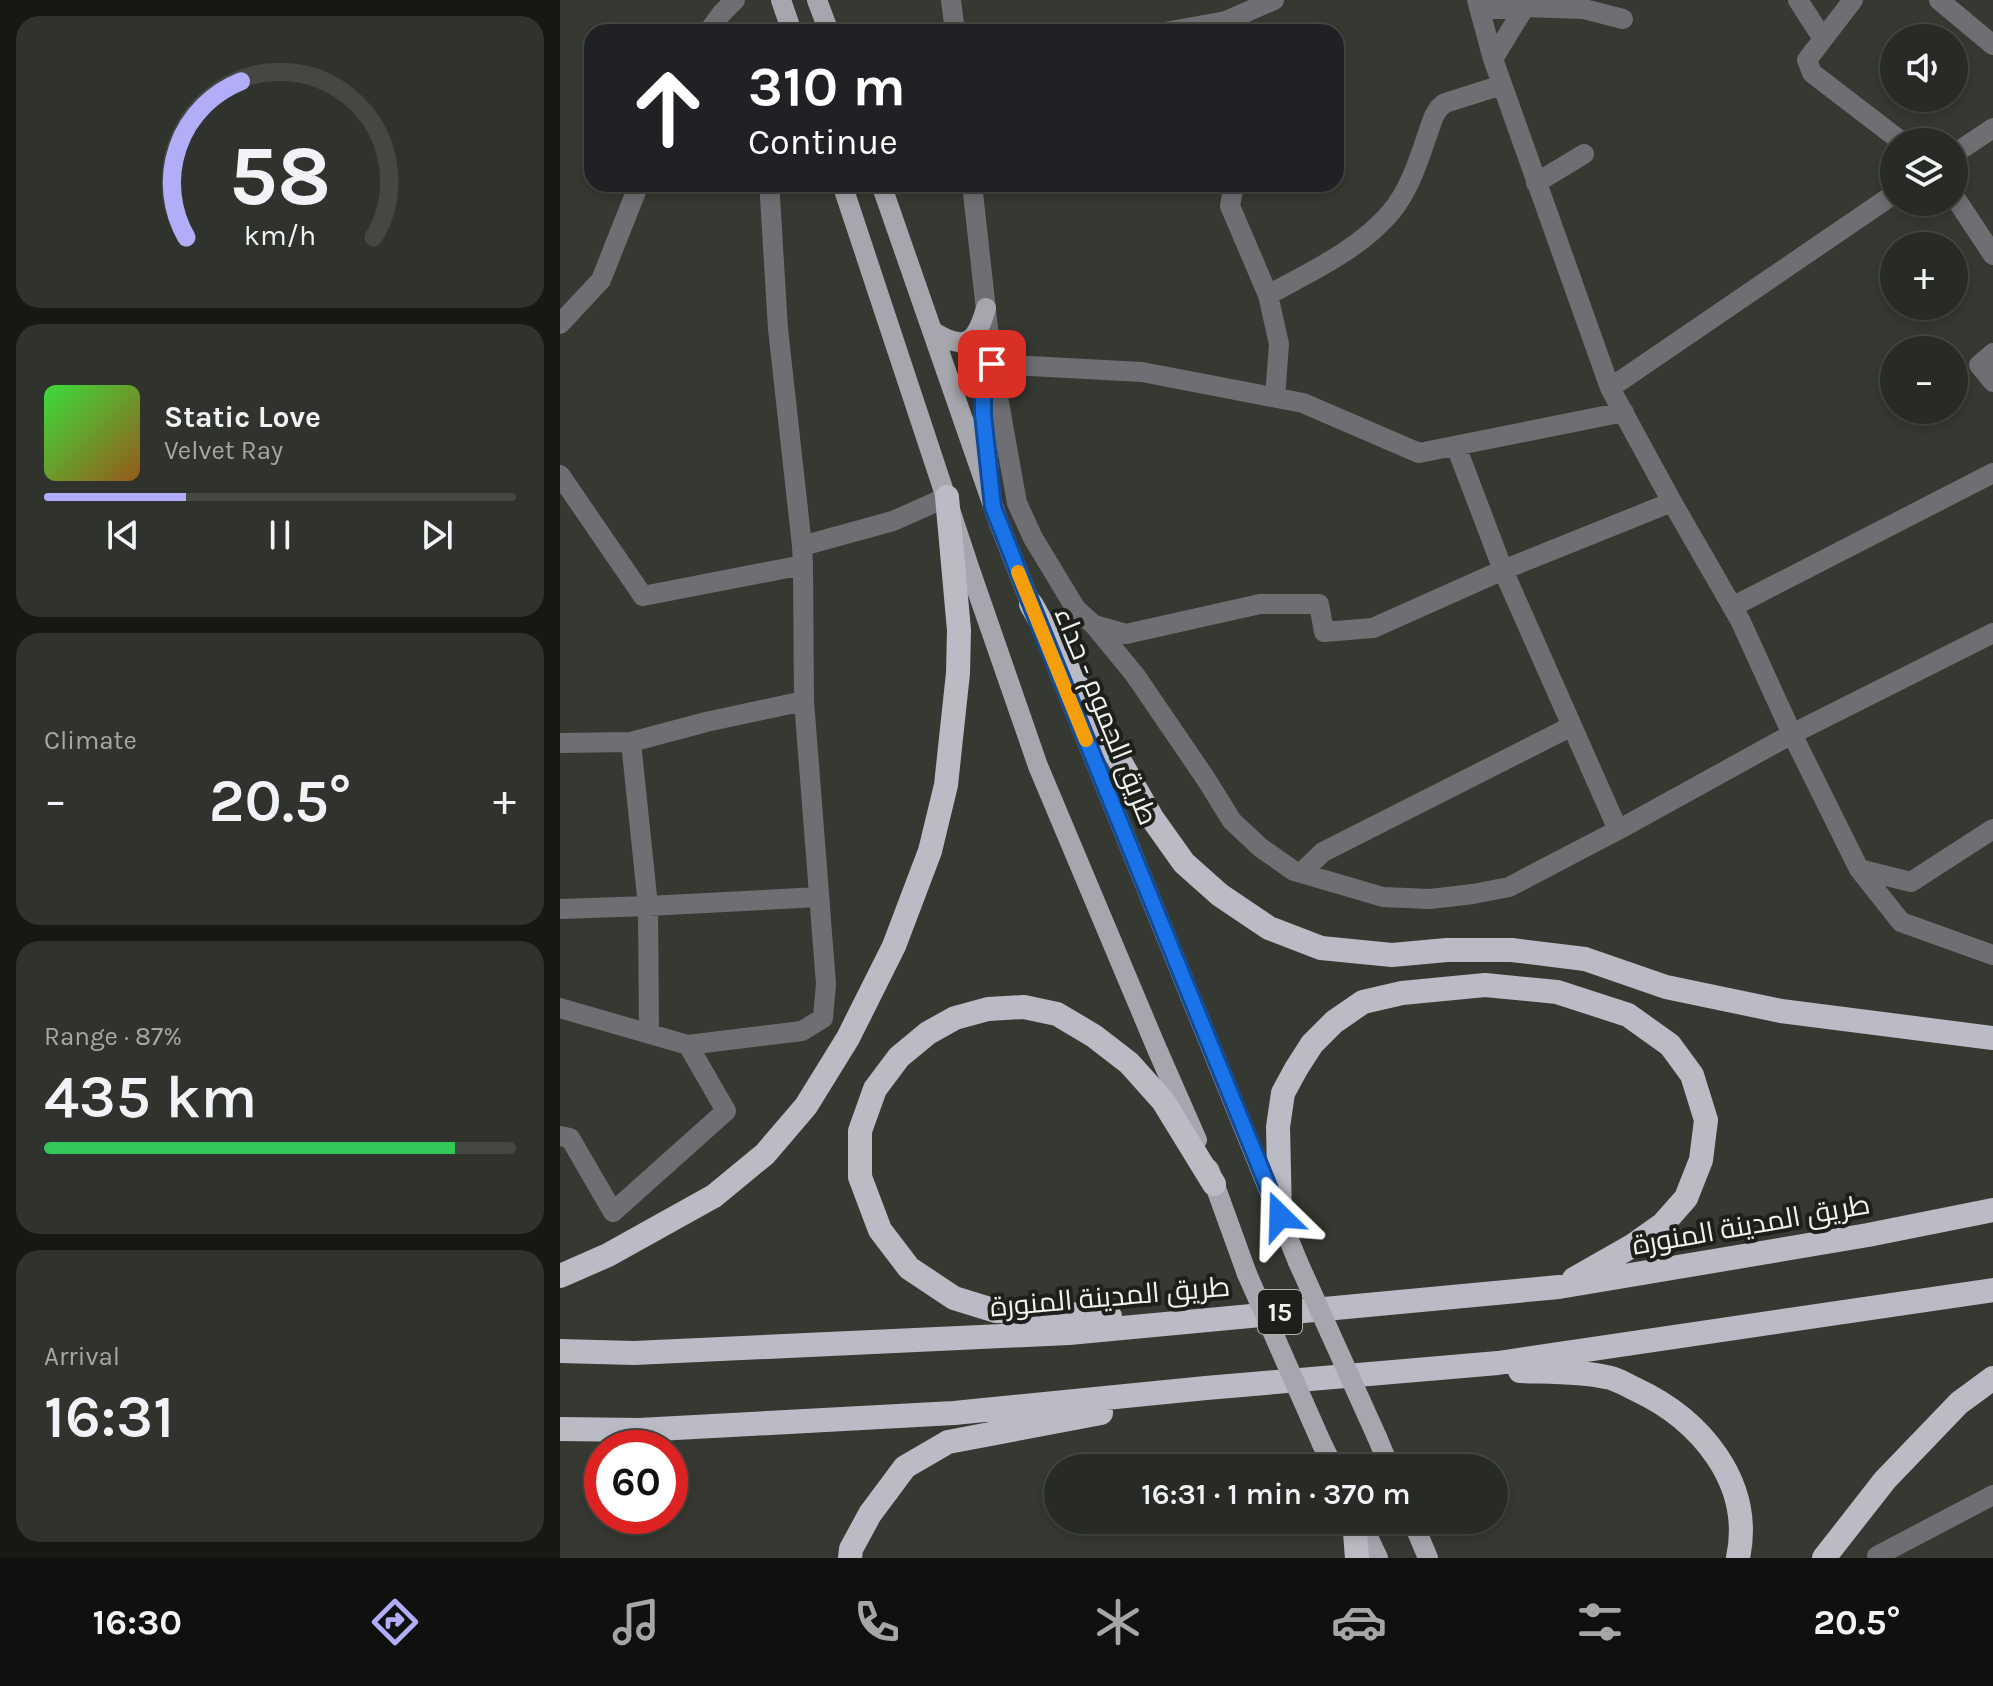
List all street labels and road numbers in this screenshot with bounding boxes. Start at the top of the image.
street label: طريق الجموم - حداء [1045,603,1165,831]
street label: طريق المدينة المنورة [1630,1187,1872,1262]
street label: طريق المدينة المنورة [989,1270,1231,1323]
road number: 15 [1258,1290,1302,1334]

